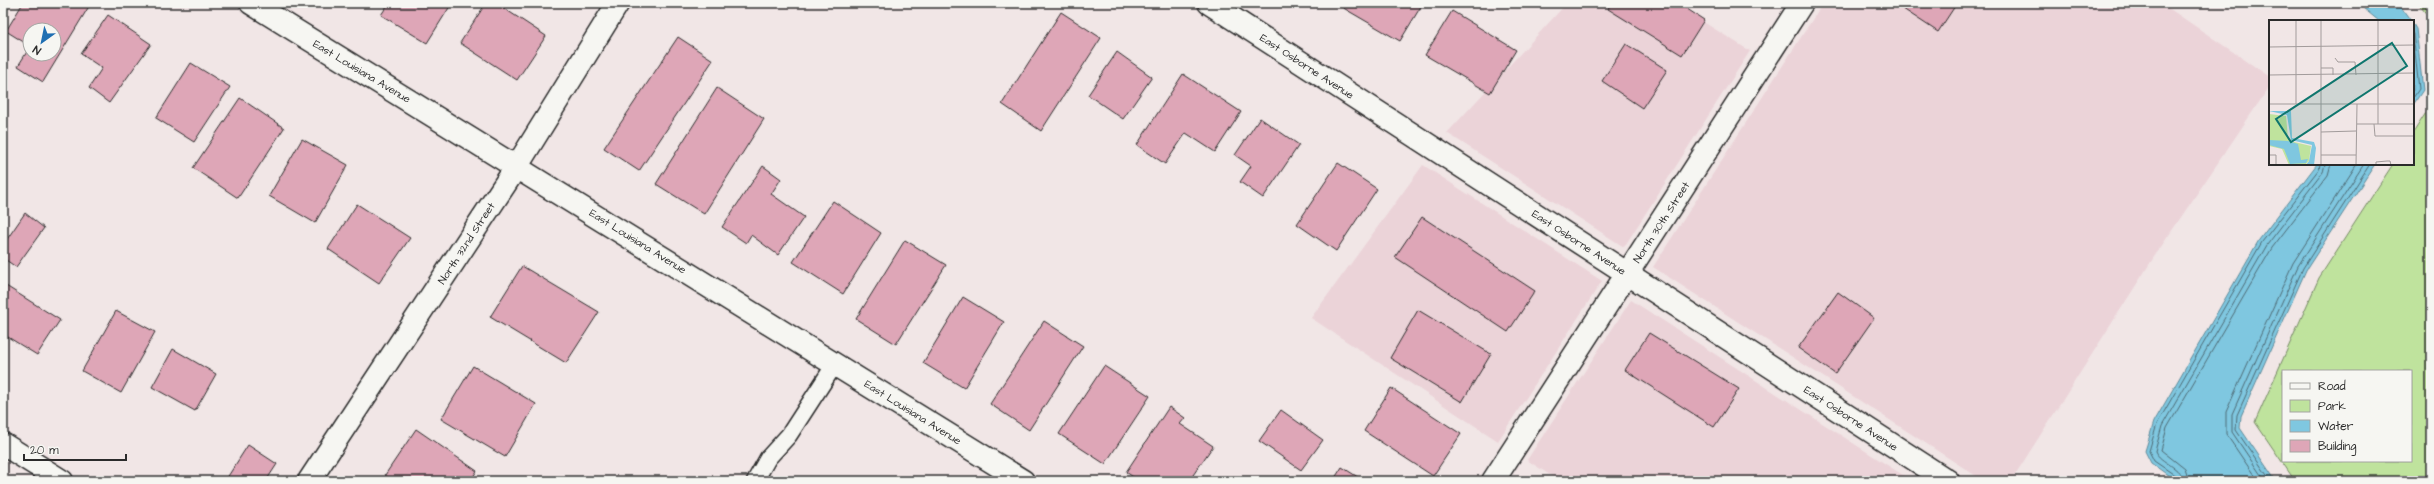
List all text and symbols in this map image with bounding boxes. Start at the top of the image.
inset map [2269,20,2414,165]
north arrow [22,22,62,62]
street label: East Osborne Avenue [1257,30,1357,103]
street label: East Louisiana Avenue [310,36,413,107]
text: N [30,42,44,58]
street label: North 30th Street [1629,178,1694,266]
street label: North 32nd Street [434,199,499,287]
street label: East Louisiana Avenue [586,206,689,277]
street label: East Osborne Avenue [1529,206,1629,279]
legend [2282,370,2412,462]
street label: East Louisiana Avenue [861,377,964,448]
text: Road [2318,378,2346,395]
street label: East Osborne Avenue [1801,382,1901,455]
text: Park [2318,398,2346,415]
text: Water [2318,418,2354,435]
scale bar [24,436,126,462]
text: Building [2318,438,2356,456]
text: 20 m [30,442,59,459]

